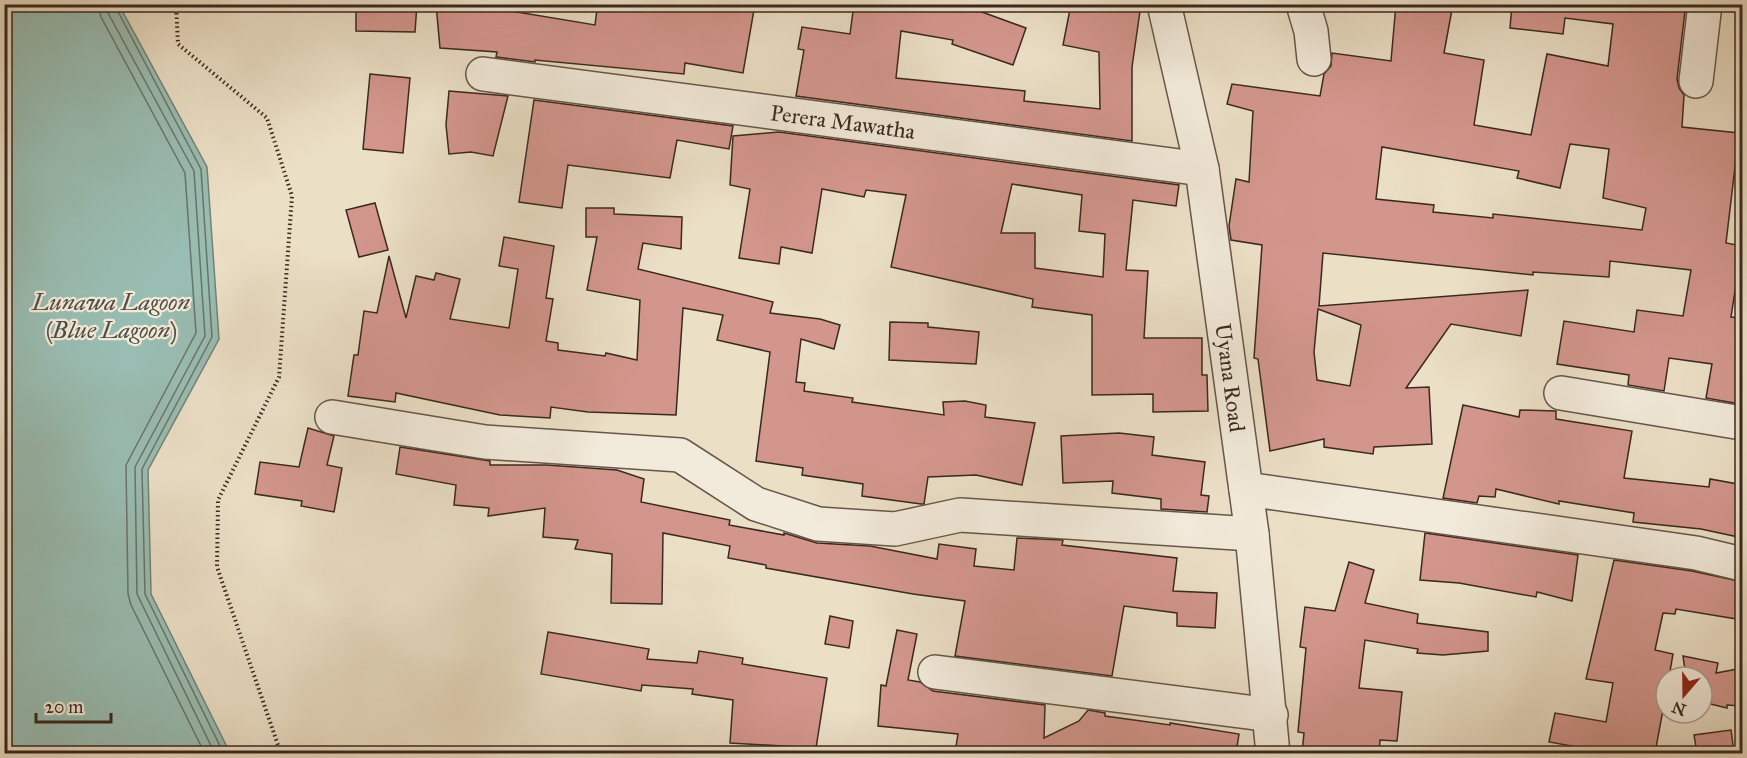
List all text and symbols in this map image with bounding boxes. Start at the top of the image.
street label: Perera Mawatha [769,99,918,145]
water label: Lunawa Lagoon (Blue Lagoon) [31,287,190,345]
street label: Uyana Road [1210,322,1251,434]
north arrow [1654,665,1714,725]
scale bar [36,686,111,724]
text: 20 m [45,696,83,718]
text: N [1669,697,1689,720]

